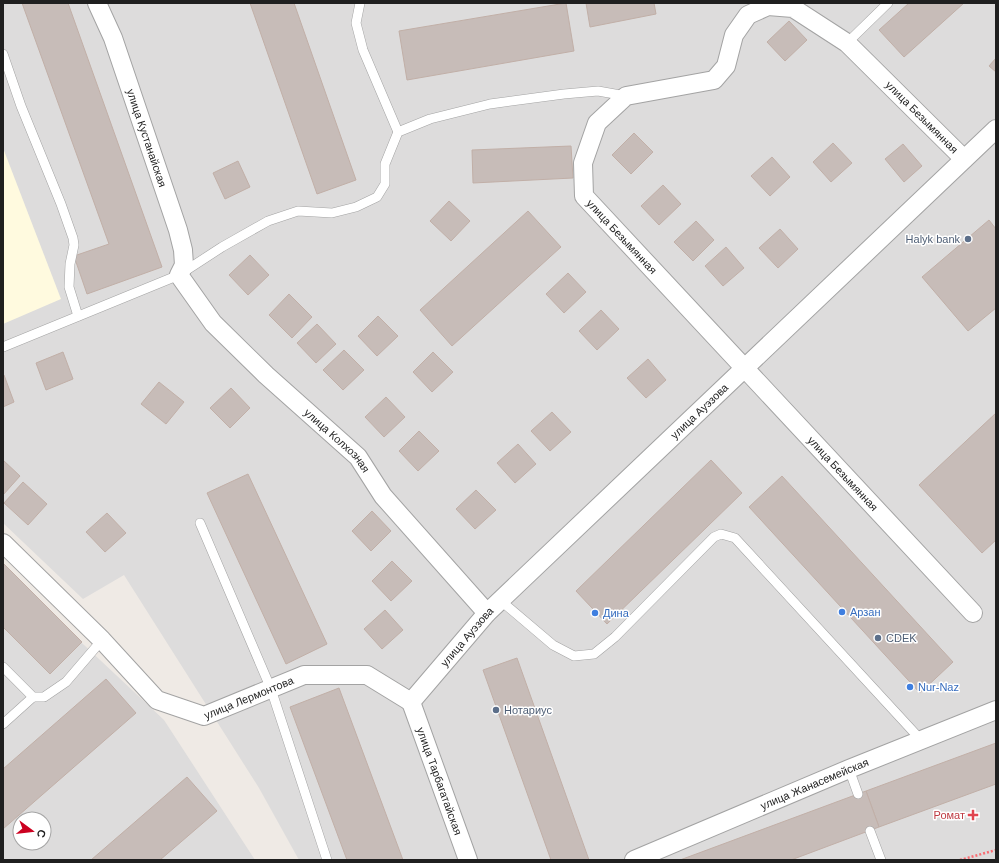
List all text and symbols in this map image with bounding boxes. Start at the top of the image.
street label: улица Безымянная [883,78,961,156]
street label: улица Кустанайская [125,87,169,189]
street label: улица Безымянная [584,197,659,276]
place label: Halyk bank [906,233,960,245]
marker: Halyk bank [963,234,973,244]
street label: улица Ауэзова [668,381,731,441]
street label: улица Колхозная [302,406,372,475]
street label: улица Безымянная [805,434,880,513]
street label: улица Ауэзова [438,604,496,669]
place label: Арзан [850,606,881,618]
place label: Дина [603,607,630,619]
marker: Арзан [837,607,847,617]
marker: Дина [590,608,600,618]
place label: CDEK [886,632,917,644]
marker: CDEK [873,633,883,643]
street label: улица Лермонтова [202,674,296,721]
place label: Nur-Naz [918,681,959,693]
marker: Nur-Naz [905,682,915,692]
place label: Нотариус [504,704,552,716]
marker: Нотариус [491,705,501,715]
street label: улица Тарбагатайская [415,726,464,836]
street label: улица Жанасемейская [759,756,870,812]
place label: Ромат [934,809,965,821]
marker: Ромат [968,810,978,820]
north arrow [12,811,52,851]
text: С [35,828,48,839]

